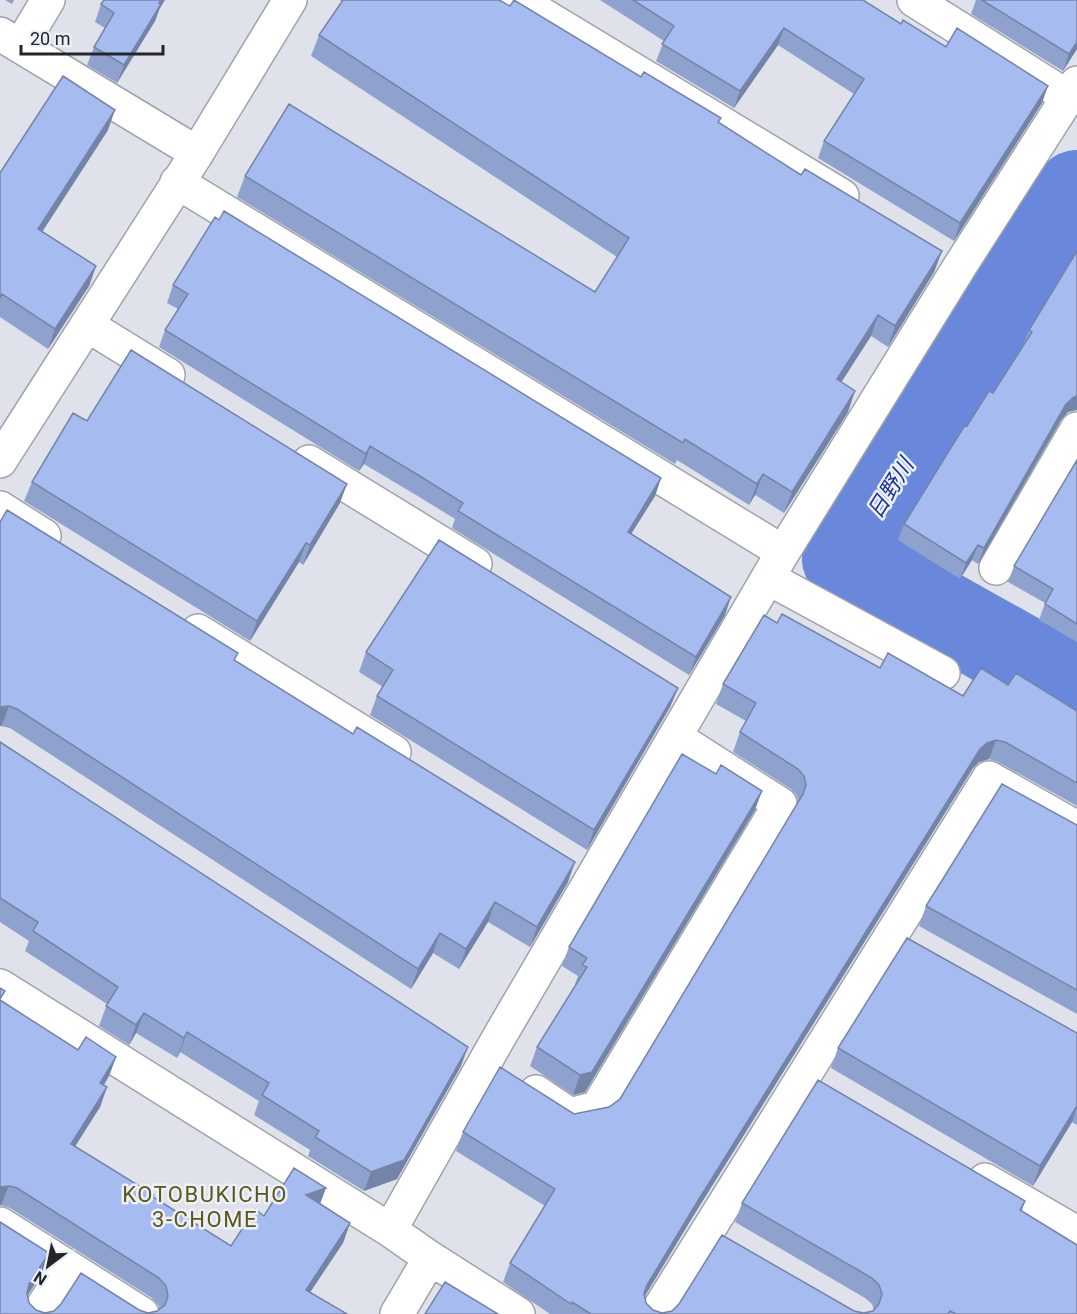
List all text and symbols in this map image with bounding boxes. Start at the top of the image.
scale bar [21,18,164,56]
text: 20 m [30,28,70,49]
water label: 日野川 [862,452,920,523]
district label: KOTOBUKICHO 3-CHOME [122,1182,288,1232]
north arrow [18,1236,78,1296]
text: N [30,1267,50,1289]

